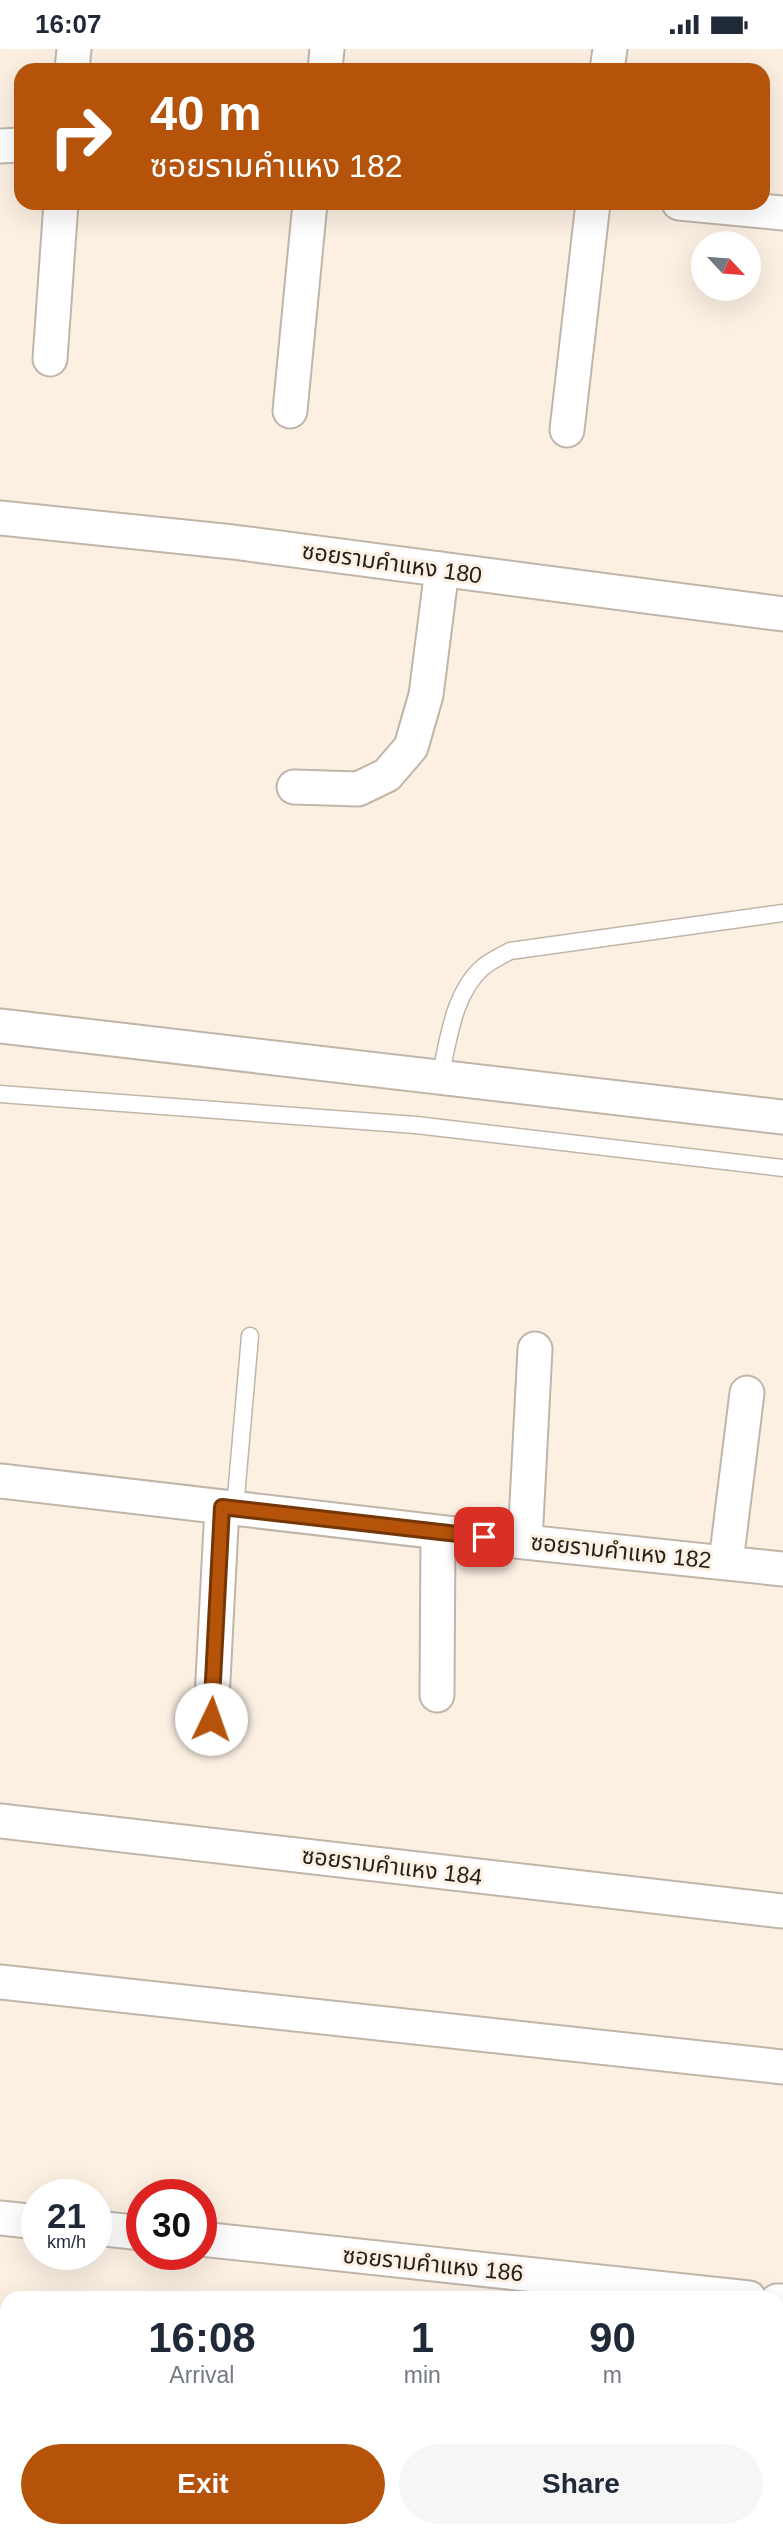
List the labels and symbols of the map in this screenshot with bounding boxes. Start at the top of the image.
north arrow [691,231,761,301]
street label: ซอยรามคำแหง 180 [300,537,484,589]
pin [454,1507,514,1567]
street label: ซอยรามคำแหง 182 [529,1529,713,1573]
position arrow [174,1682,248,1756]
street label: ซอยรามคำแหง 184 [300,1842,484,1890]
speed limit sign: 30 [126,2179,217,2270]
street label: ซอยรามคำแหง 186 [341,2242,525,2286]

